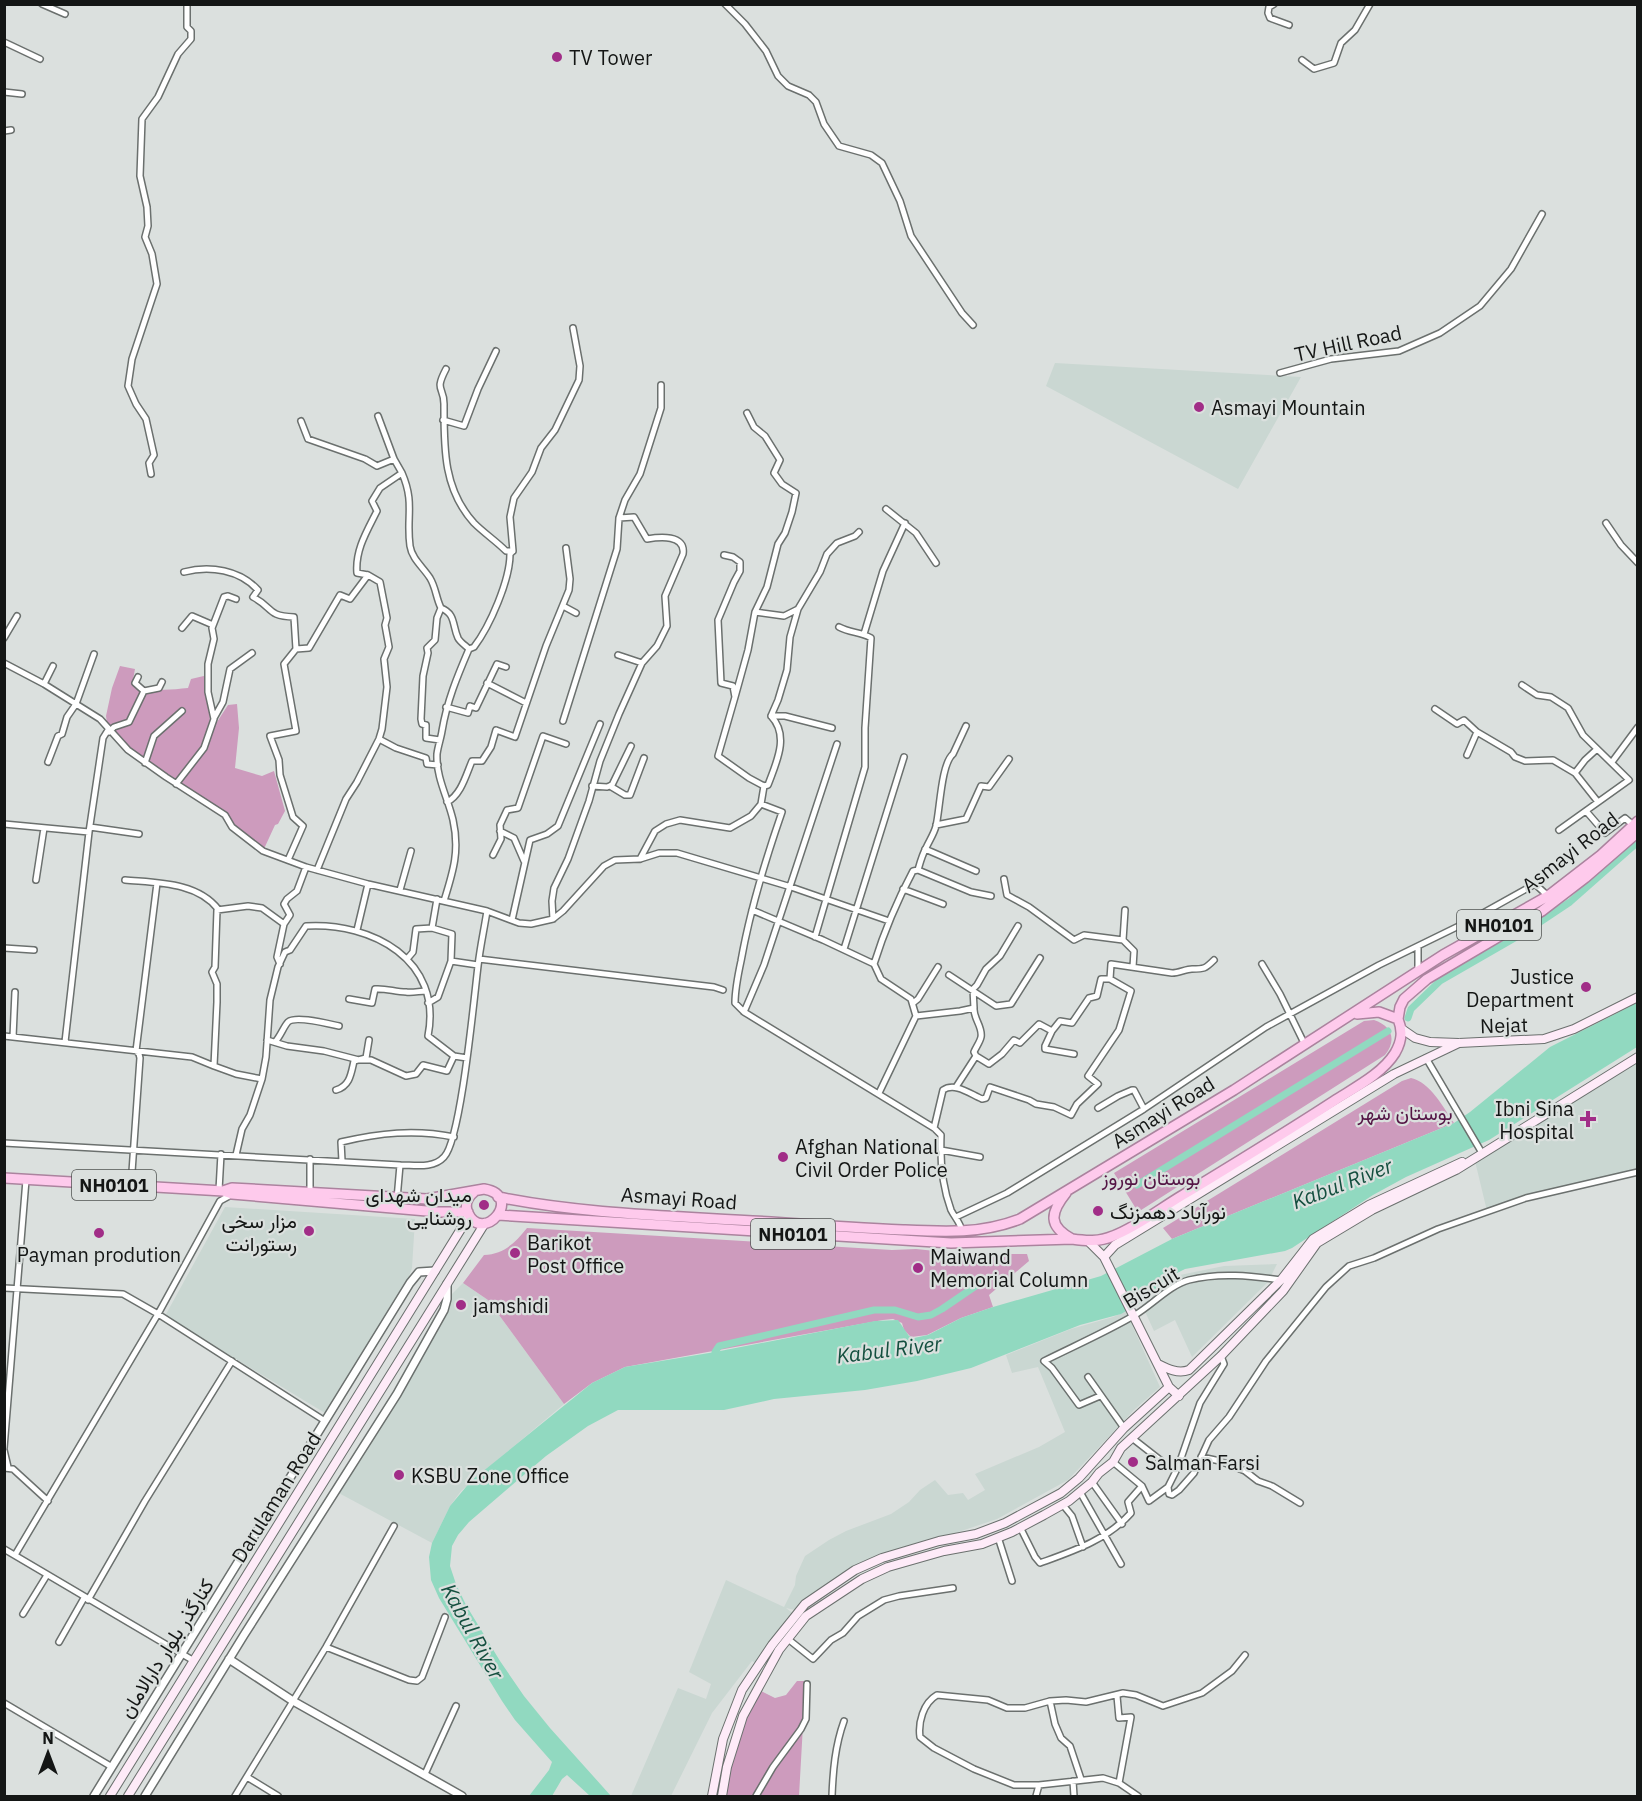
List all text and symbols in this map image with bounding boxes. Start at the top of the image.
place label: TV Tower [569,44,652,71]
marker: TV Tower [550,50,564,64]
street label: TV Hill Road [1292,318,1404,368]
place label: Asmayi Mountain [1211,394,1366,421]
marker: Asmayi Mountain [1192,400,1206,414]
street label: Asmayi Road [1516,806,1624,898]
road number: NH0101 [1457,910,1541,940]
place label: Justice Department [1466,963,1574,1013]
marker: Justice Department [1579,980,1593,994]
street label: Nejat [1480,1011,1528,1039]
street label: Asmayi Road [1107,1070,1219,1154]
place label: Ibni Sina Hospital [1495,1095,1574,1145]
park label: بوستان شهر [1356,1099,1453,1126]
marker: Ibni Sina Hospital [1579,1110,1597,1128]
place label: Afghan National Civil Order Police [795,1133,948,1183]
marker: Afghan National Civil Order Police [776,1150,790,1164]
water label: Kabul River [1288,1151,1398,1215]
park label: بوستان نوروز [1101,1164,1200,1191]
road number: NH0101 [72,1170,156,1200]
street label: Asmayi Road [620,1180,738,1216]
place label: میدان شهدای روشنایی [365,1181,472,1231]
marker: میدان شهدای روشنایی [477,1198,491,1212]
place label: نورآباد دهمزنگ [1110,1198,1226,1225]
marker: نورآباد دهمزنگ [1091,1204,1105,1218]
place label: مزار سخی رستورانت [221,1207,297,1257]
road number: NH0101 [751,1219,835,1249]
marker: مزار سخی رستورانت [302,1224,316,1238]
marker: Payman prodution [92,1226,106,1240]
place label: Barikot Post Office [527,1229,624,1279]
place label: Payman prodution [17,1241,181,1268]
place label: Maiwand Memorial Column [930,1243,1088,1293]
marker: Barikot Post Office [508,1246,522,1260]
street label: Biscuit [1118,1260,1184,1314]
marker: Maiwand Memorial Column [911,1261,925,1275]
place label: jamshidi [473,1292,549,1319]
marker: jamshidi [454,1298,468,1312]
water label: Kabul River [835,1328,944,1369]
street label: Darulaman Road [225,1427,327,1567]
place label: Salman Farsi [1145,1449,1260,1476]
marker: Salman Farsi [1126,1455,1140,1469]
place label: KSBU Zone Office [411,1462,569,1489]
marker: KSBU Zone Office [392,1468,406,1482]
street label: کنارگذر بلوار دارالامان [112,1573,220,1723]
water label: Kabul River [435,1578,512,1685]
north arrow [18,1723,78,1783]
text: N [42,1728,54,1748]

